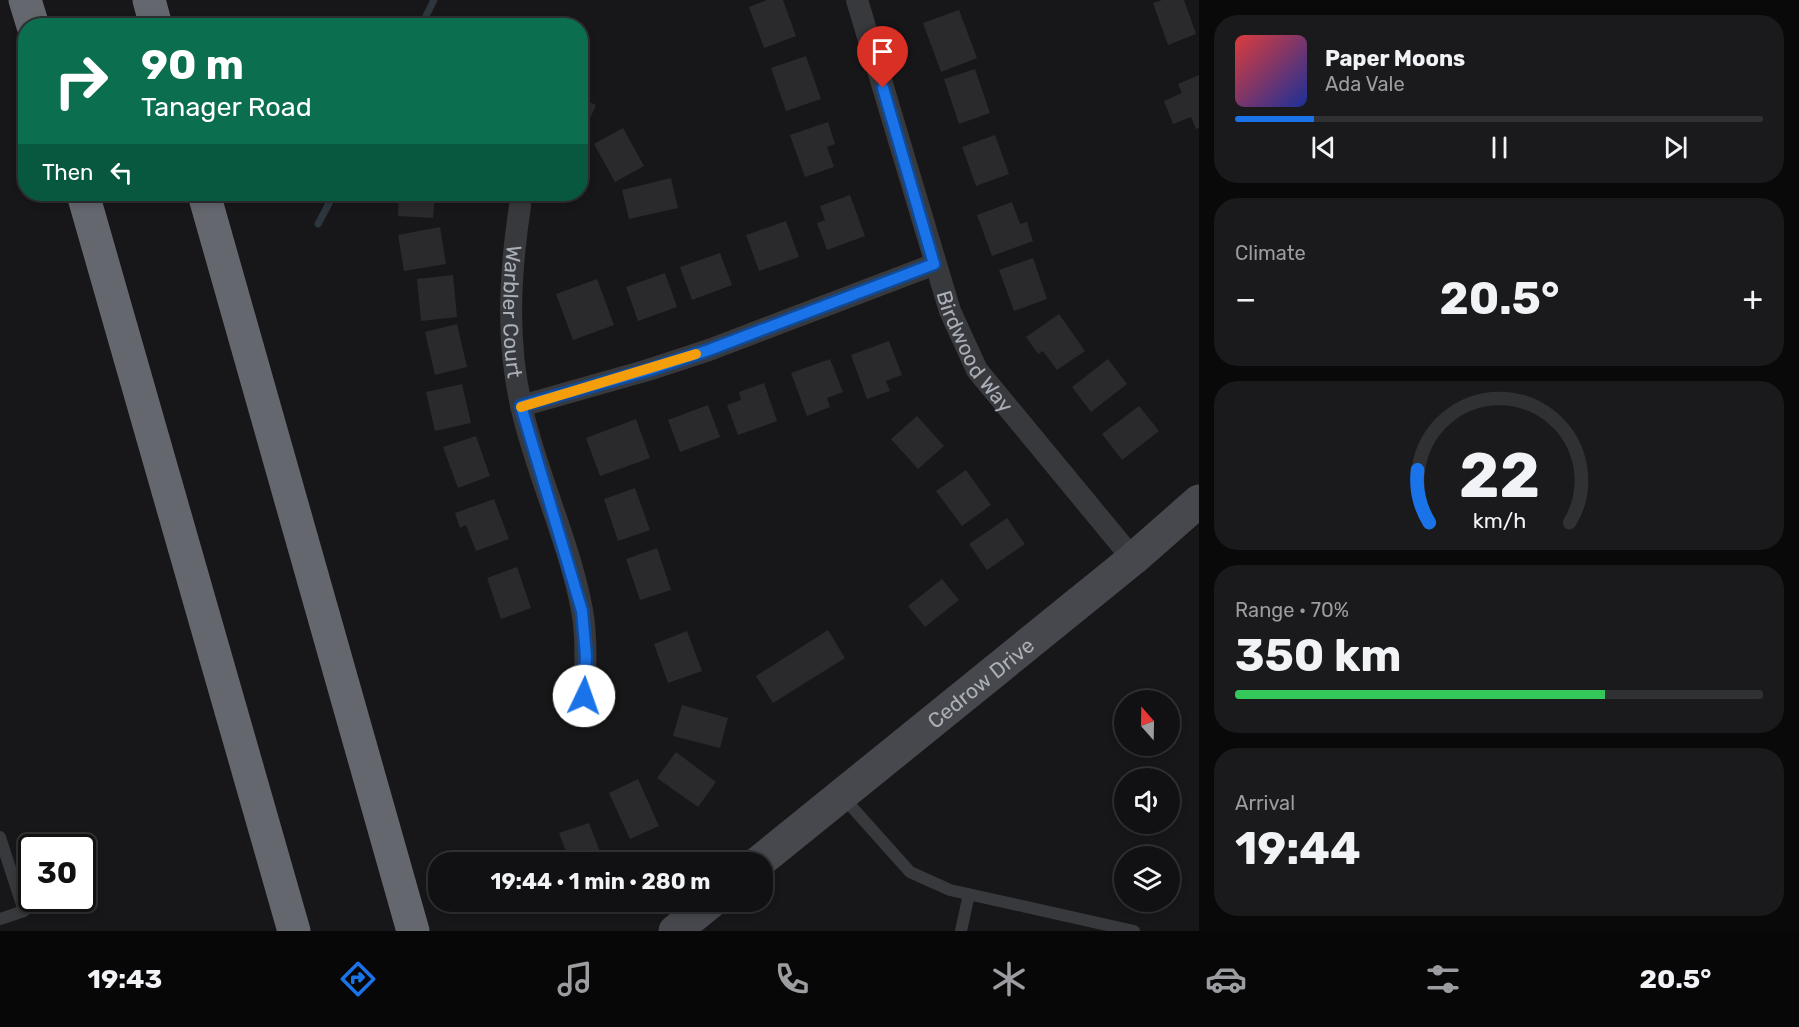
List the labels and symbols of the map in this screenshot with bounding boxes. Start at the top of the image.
pin [857,26,908,88]
street label: Warbler Court [499,244,528,379]
street label: Birdwood Way [932,287,1019,417]
street label: Cedrow Drive [922,632,1039,733]
position arrow [552,664,616,728]
north arrow [1114,690,1180,756]
speed limit sign: 30 [18,834,96,912]

